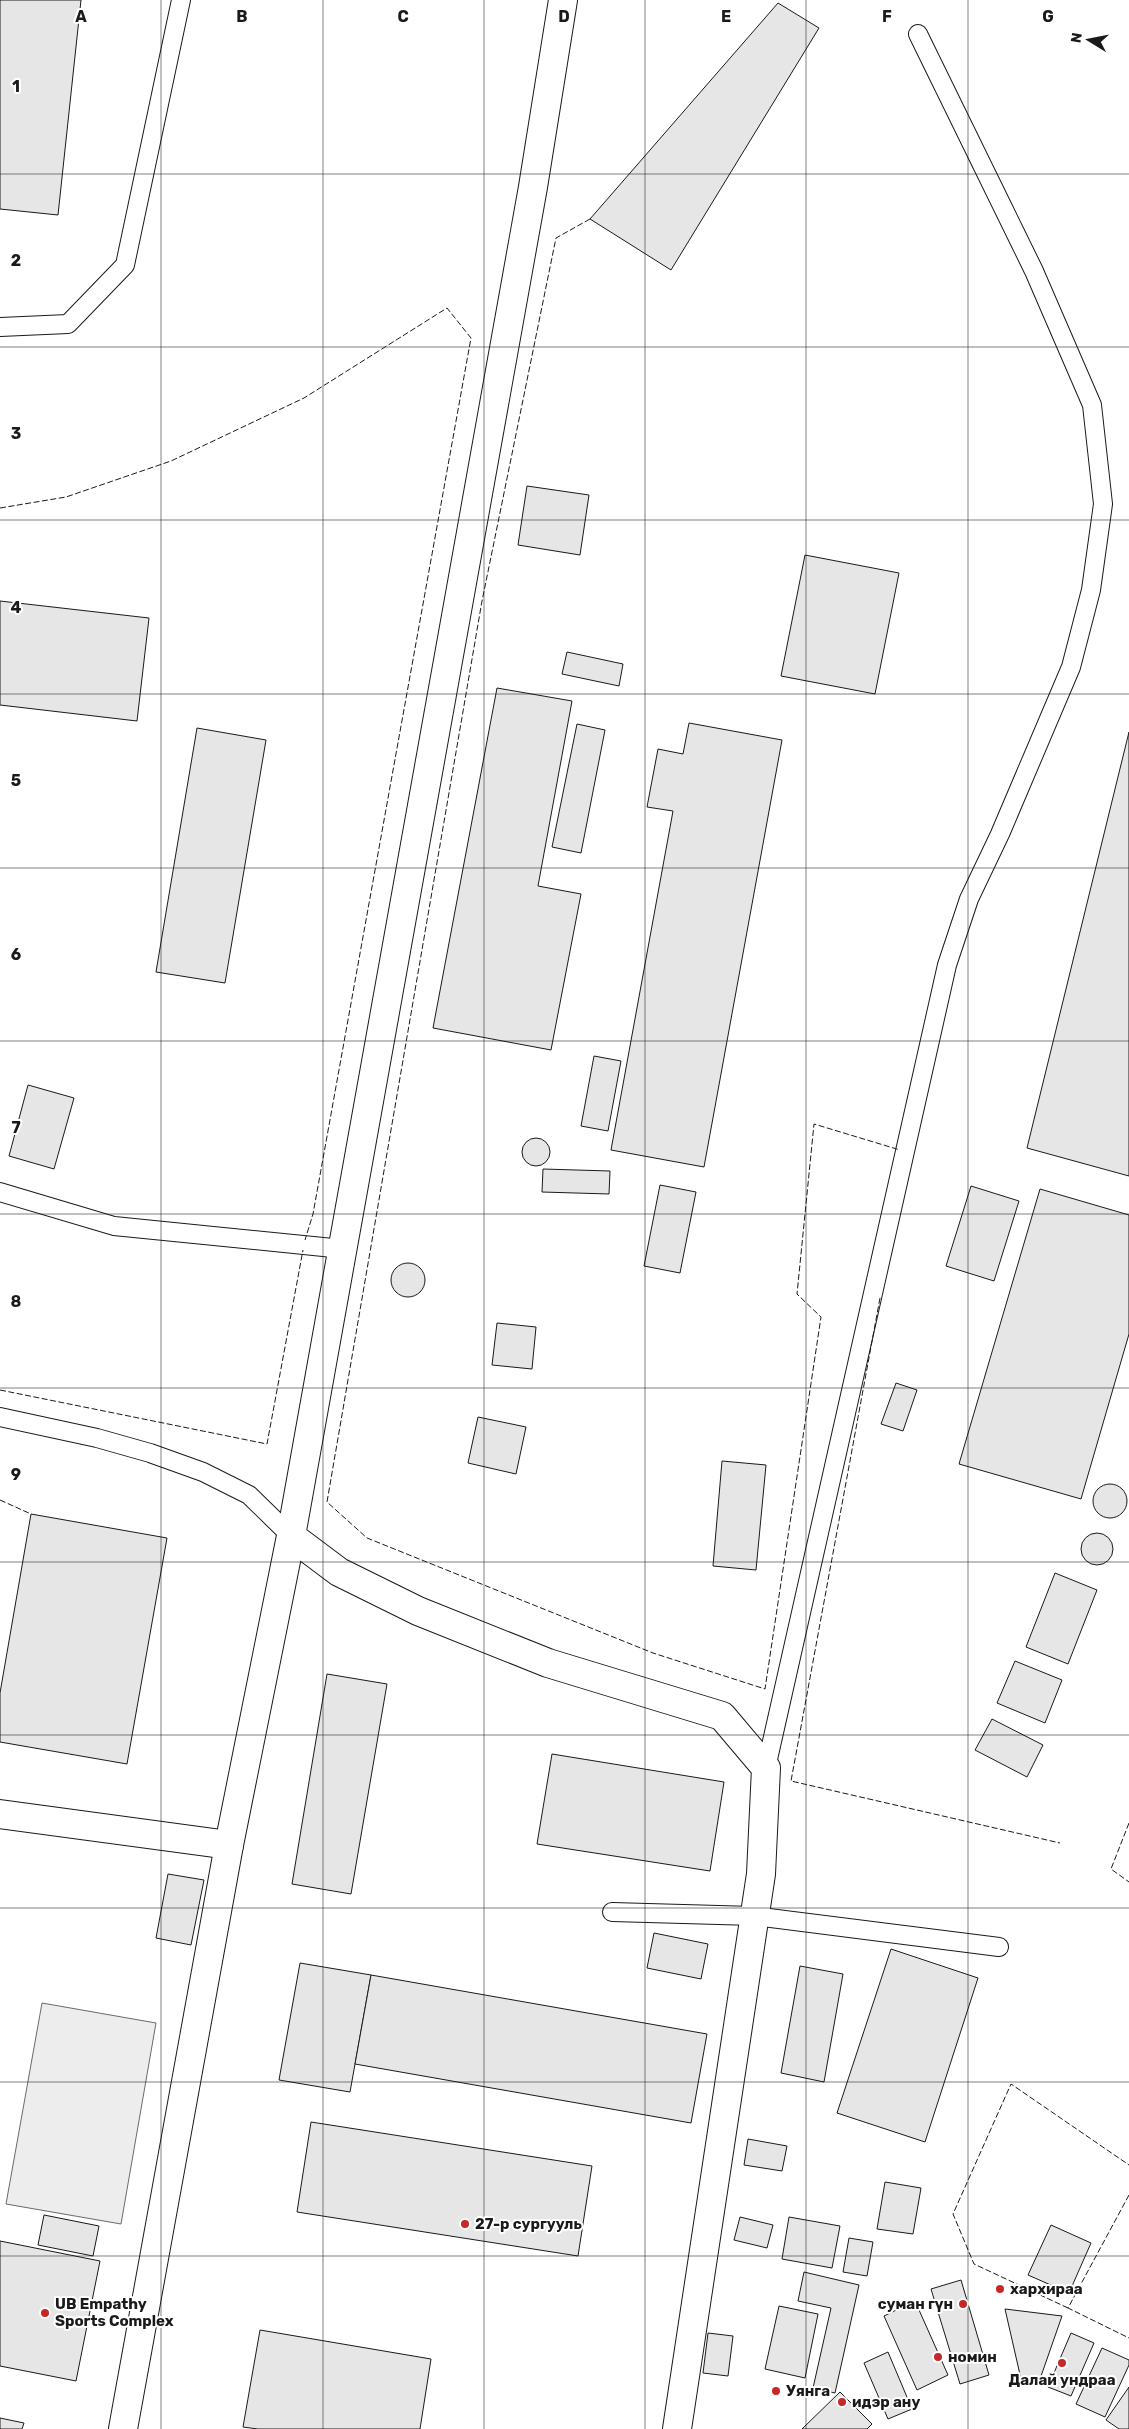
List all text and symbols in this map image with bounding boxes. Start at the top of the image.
text: A [75,7,87,26]
text: B [236,7,248,26]
text: C [397,7,409,26]
text: D [558,7,570,26]
text: E [721,7,731,26]
text: F [882,7,892,26]
text: G [1042,7,1054,26]
north arrow [1064,15,1114,65]
text: N [1067,31,1086,44]
text: 1 [12,77,20,96]
text: 2 [11,251,21,270]
text: 3 [11,424,21,443]
text: 4 [11,598,22,617]
text: 5 [11,771,21,790]
text: 6 [11,945,21,964]
text: 7 [11,1118,21,1137]
text: 8 [11,1292,22,1311]
text: 9 [11,1465,21,1484]
place label: 27-р сургууль [475,2215,582,2233]
marker: 27-р сургууль [459,2218,471,2230]
place label: хархираа [1010,2280,1083,2298]
marker: хархираа [994,2283,1006,2295]
place label: UB Empathy Sports Complex [55,2295,174,2330]
place label: суман гүн [878,2295,953,2313]
marker: суман гүн [957,2298,969,2310]
marker: UB Empathy Sports Complex [39,2307,51,2319]
place label: номин [948,2348,997,2366]
marker: номин [932,2351,944,2363]
marker: Далай ундраа [1056,2357,1068,2369]
place label: Далай ундраа [1008,2371,1116,2389]
place label: Уянга [786,2382,830,2400]
marker: Уянга [770,2385,782,2397]
place label: идэр ану [852,2393,920,2411]
marker: идэр ану [836,2396,848,2408]

